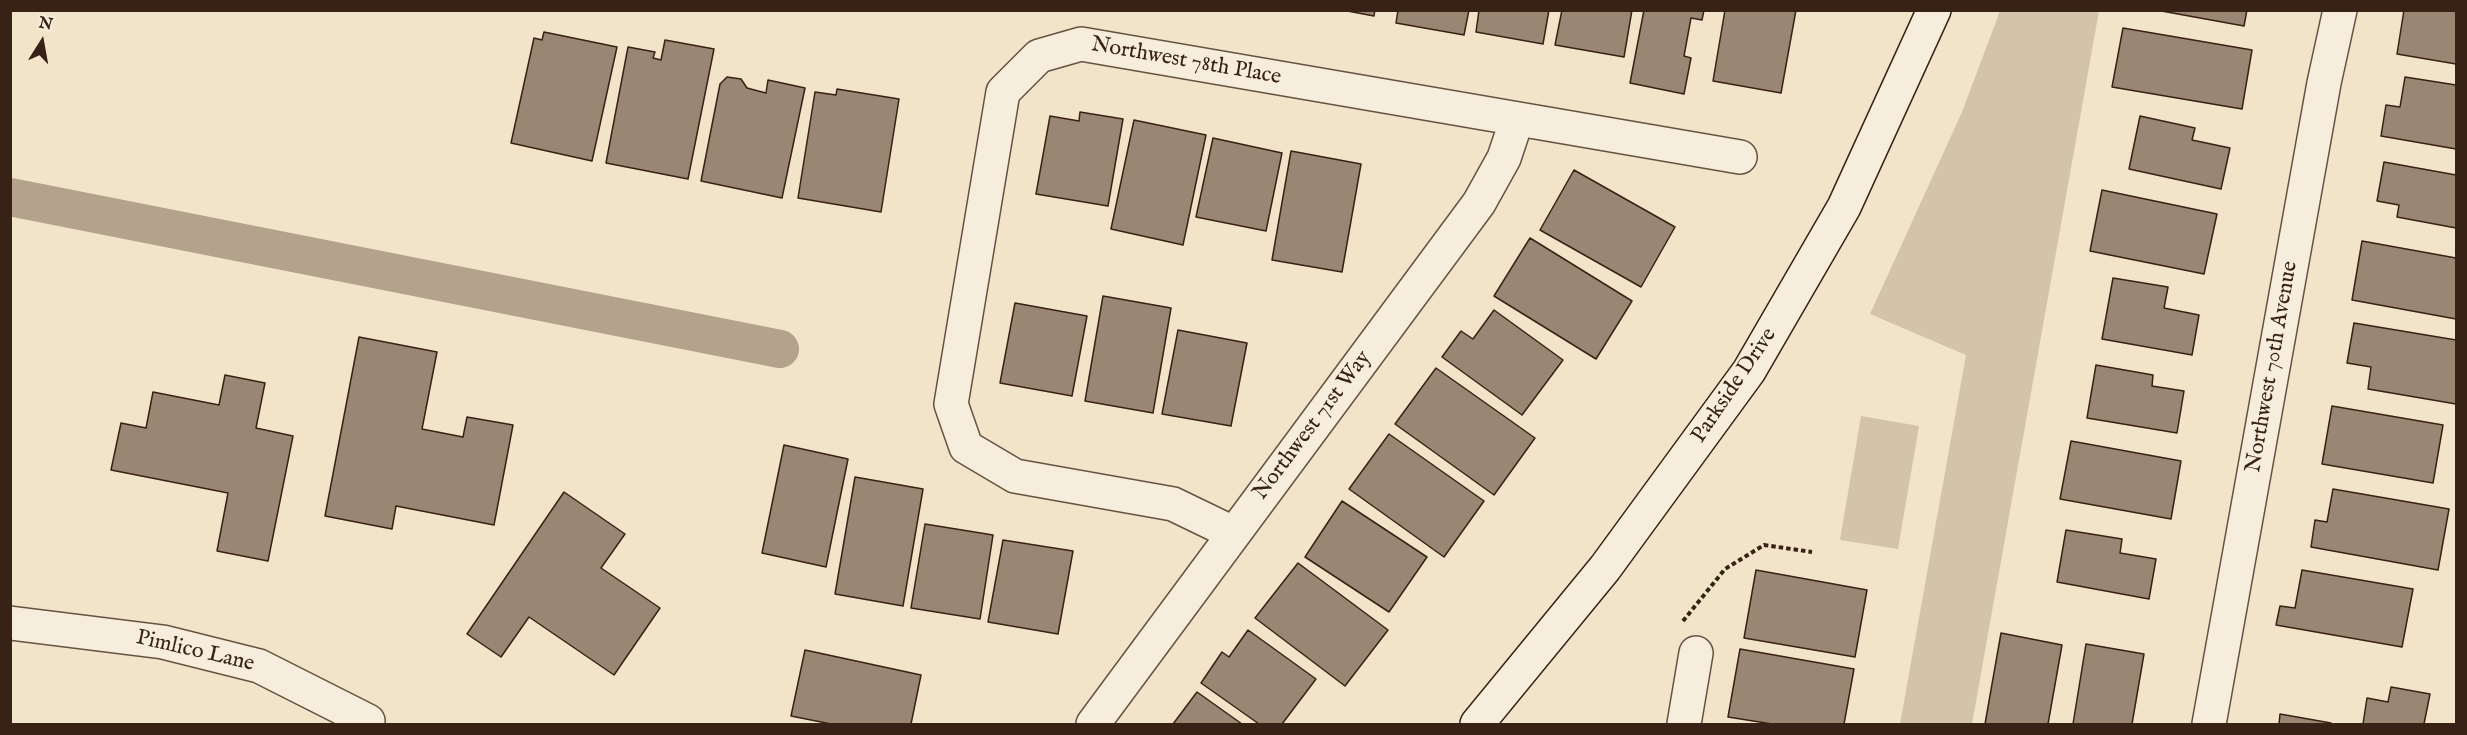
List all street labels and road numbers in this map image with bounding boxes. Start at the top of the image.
street label: Northwest 78th Place [1089,32,1283,92]
street label: Northwest 70th Avenue [2241,259,2305,475]
street label: Parkside Drive [1687,323,1783,449]
street label: Northwest 71st Way [1248,346,1378,506]
street label: Pimlico Lane [133,626,257,678]

